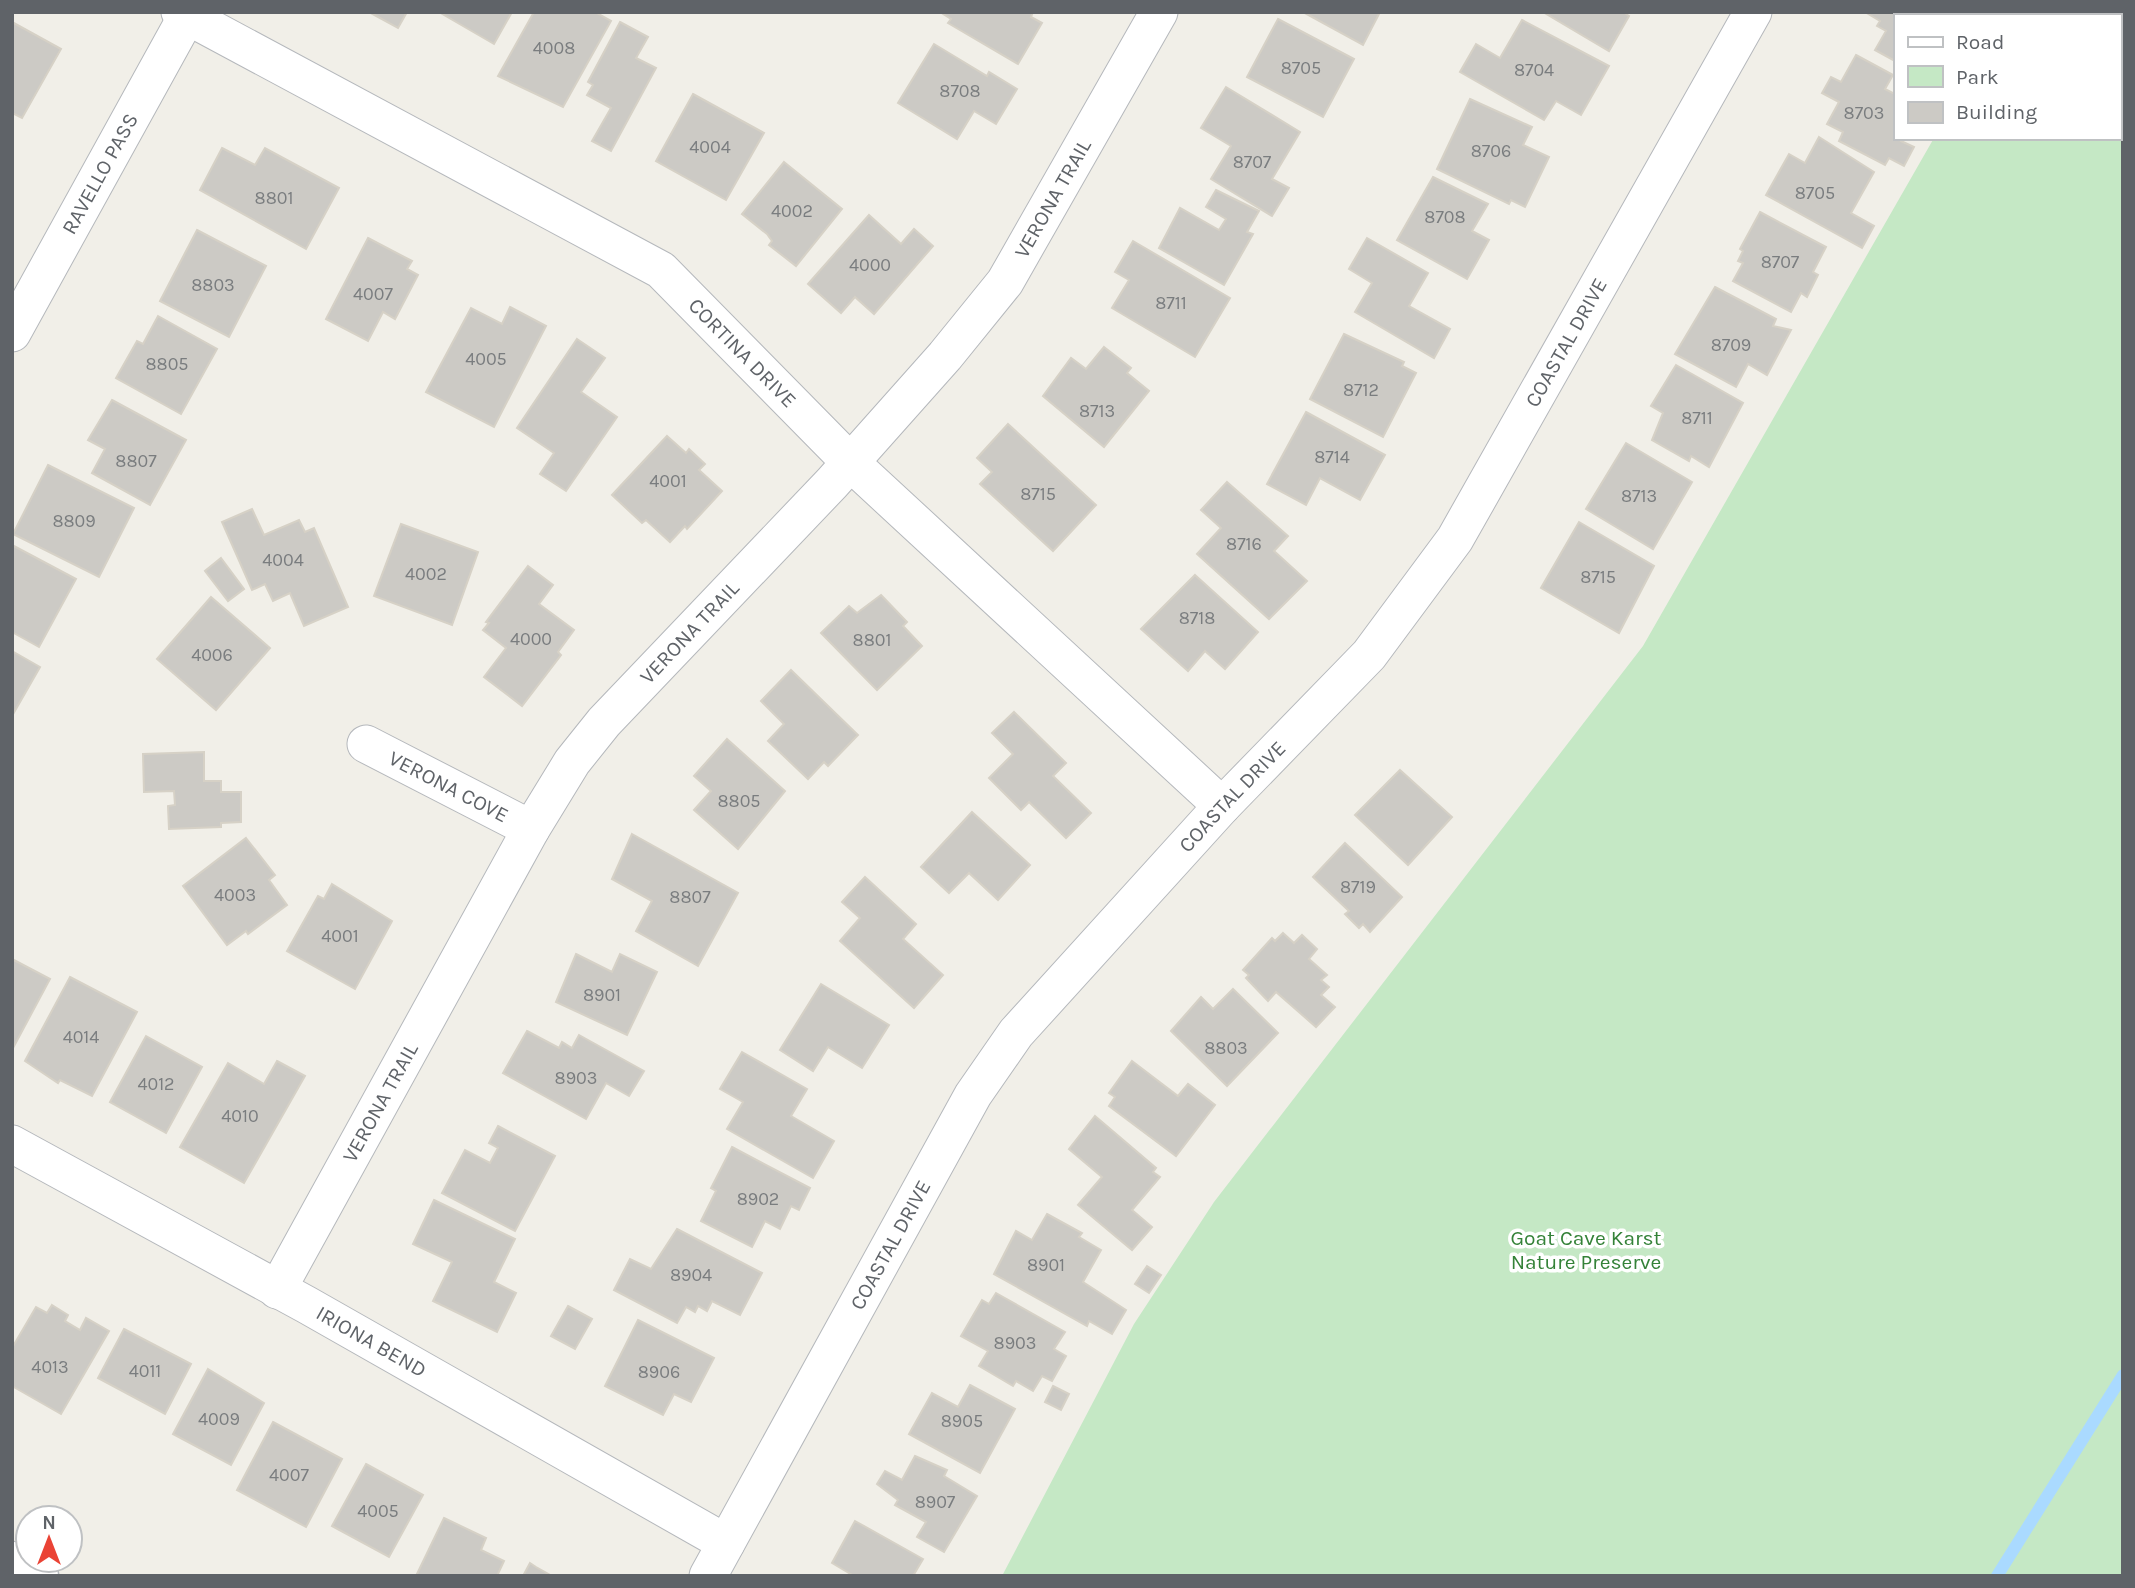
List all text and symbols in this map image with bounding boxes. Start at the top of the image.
legend [1894,14,2121,140]
text: Road [1956,30,2004,54]
house number: 4008 [533,37,575,59]
house number: 8705 [1281,57,1321,79]
house number: 8704 [1514,59,1554,81]
text: Park [1956,65,1999,89]
house number: 8708 [939,80,981,102]
text: Building [1956,100,2037,124]
house number: 8703 [1844,102,1884,124]
street label: RAVELLO PASS [57,109,143,238]
street label: VERONA TRAIL [1009,135,1096,262]
house number: 4004 [689,136,731,158]
house number: 8706 [1471,140,1511,162]
house number: 8707 [1233,151,1272,173]
house number: 8705 [1795,182,1835,204]
house number: 8801 [255,187,293,209]
house number: 4002 [771,200,813,222]
house number: 8708 [1424,206,1466,228]
house number: 8707 [1761,251,1800,273]
house number: 4000 [849,254,891,276]
house number: 8803 [191,274,235,296]
street label: COASTAL DRIVE [1520,274,1612,411]
house number: 4007 [353,283,393,305]
house number: 8711 [1155,292,1187,314]
street label: CORTINA DRIVE [684,293,801,412]
house number: 8709 [1711,334,1751,356]
house number: 4005 [465,348,507,370]
house number: 8805 [146,353,188,375]
house number: 8712 [1343,379,1379,401]
house number: 8713 [1079,400,1115,422]
house number: 8711 [1681,407,1713,429]
house number: 8714 [1314,446,1350,468]
house number: 8807 [115,450,157,472]
house number: 4001 [649,470,687,492]
house number: 8715 [1020,483,1056,505]
house number: 8713 [1621,485,1657,507]
house number: 8809 [52,510,96,532]
house number: 8716 [1226,533,1262,555]
house number: 4004 [262,549,304,571]
house number: 4002 [405,563,447,585]
house number: 8715 [1580,566,1616,588]
street label: VERONA TRAIL [635,576,744,689]
house number: 8718 [1179,607,1215,629]
house number: 4000 [510,628,552,650]
house number: 8801 [853,629,891,651]
house number: 4006 [191,644,233,666]
street label: COASTAL DRIVE [1174,736,1290,857]
street label: VERONA COVE [385,746,513,827]
house number: 8805 [718,790,760,812]
house number: 8719 [1340,876,1376,898]
house number: 4003 [214,884,256,906]
house number: 8807 [669,886,711,908]
house number: 4001 [321,925,359,947]
house number: 8901 [583,984,621,1006]
house number: 4014 [63,1026,99,1048]
house number: 8803 [1204,1037,1248,1059]
street label: VERONA TRAIL [338,1039,423,1166]
house number: 8903 [555,1067,597,1089]
house number: 4012 [137,1073,175,1095]
house number: 4010 [221,1105,259,1127]
street label: COASTAL DRIVE [845,1176,936,1314]
house number: 8902 [737,1188,779,1210]
park label: Goat Cave Karst Nature Preserve [1510,1226,1662,1274]
house number: 8901 [1027,1254,1065,1276]
house number: 8904 [670,1264,712,1286]
street label: IRIONA BEND [312,1301,431,1382]
house number: 8903 [994,1332,1036,1354]
house number: 4013 [31,1356,69,1378]
house number: 4011 [129,1360,161,1382]
house number: 8906 [638,1361,680,1383]
house number: 4009 [198,1408,240,1430]
house number: 8905 [941,1410,983,1432]
house number: 4007 [269,1464,309,1486]
house number: 8907 [915,1491,956,1513]
house number: 4005 [357,1500,399,1522]
north arrow [14,1504,84,1574]
text: N [42,1512,56,1534]

